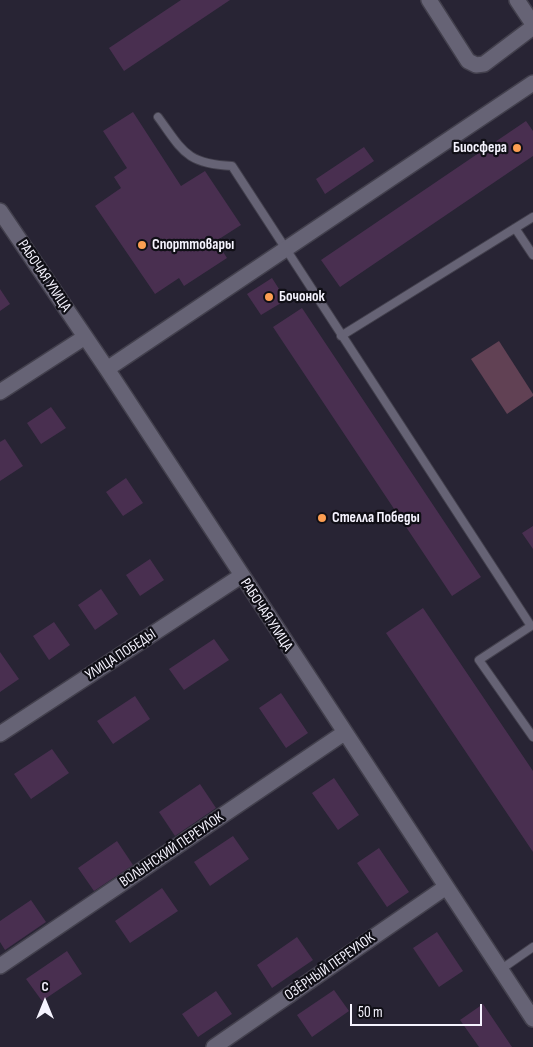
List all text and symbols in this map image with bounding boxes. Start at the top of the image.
place label: Биосфера [453,139,507,157]
marker: Биосфера [511,142,523,154]
place label: Спорттовары [152,236,234,254]
street label: РАБОЧАЯ УЛИЦА [13,237,75,315]
marker: Спорттовары [136,239,148,251]
place label: Бочонок [279,288,325,306]
marker: Бочонок [263,291,275,303]
place label: Стелла Победы [332,509,420,527]
marker: Стелла Победы [316,512,328,524]
street label: РАБОЧАЯ УЛИЦА [236,575,296,655]
street label: УЛИЦА ПОБЕДЫ [82,625,160,685]
street label: ВОЛЫНСКИЙ ПЕРЕУЛОК [117,809,227,891]
street label: ОЗЁРНЫЙ ПЕРЕУЛОК [281,929,379,1005]
north arrow [20,977,70,1027]
text: С [41,978,49,995]
scale bar [353,994,486,1026]
text: 50 m [358,1003,383,1022]

